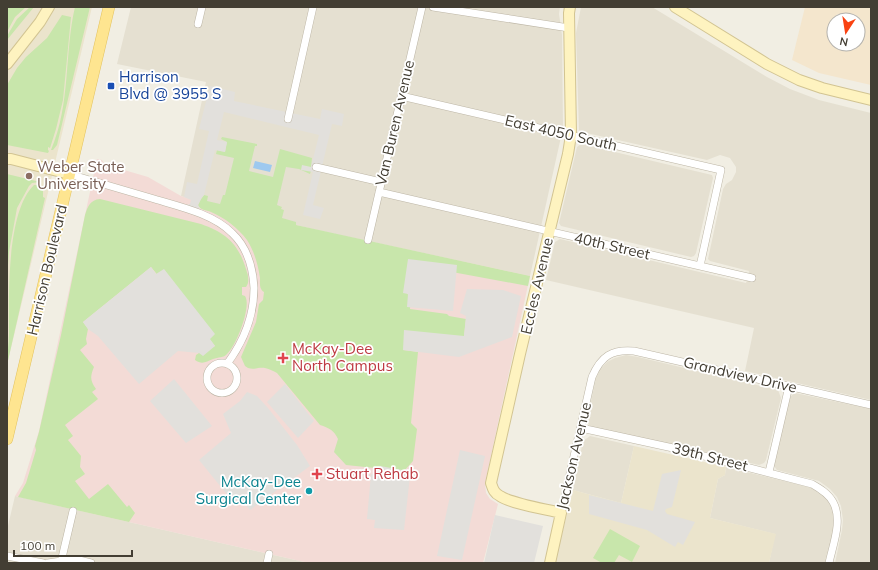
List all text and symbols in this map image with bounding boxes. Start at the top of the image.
north arrow [826,12,866,52]
text: N [838,34,849,49]
street label: Van Buren Avenue [371,58,418,188]
place label: Harrison Blvd @ 3955 S [119,67,221,103]
marker: Harrison Blvd @ 3955 S [106,81,116,91]
street label: East 4050 South [503,110,619,155]
place label: Weber State University [37,157,124,193]
marker: Weber State University [24,171,34,181]
street label: Harrison Boulevard [22,203,71,337]
street label: 40th Street [572,228,652,263]
street label: Eccles Avenue [516,236,557,336]
place label: McKay-Dee North Campus [292,339,393,375]
marker: McKay-Dee North Campus [277,352,289,364]
street label: Grandview Drive [682,352,799,397]
street label: Jackson Avenue [552,400,595,512]
street label: 39th Street [670,438,750,475]
place label: Stuart Rehab [326,464,418,483]
marker: Stuart Rehab [311,468,323,480]
place label: McKay-Dee Surgical Center [196,472,302,508]
marker: McKay-Dee Surgical Center [304,486,314,496]
scale bar [14,532,132,558]
text: 100 m [20,538,55,553]

